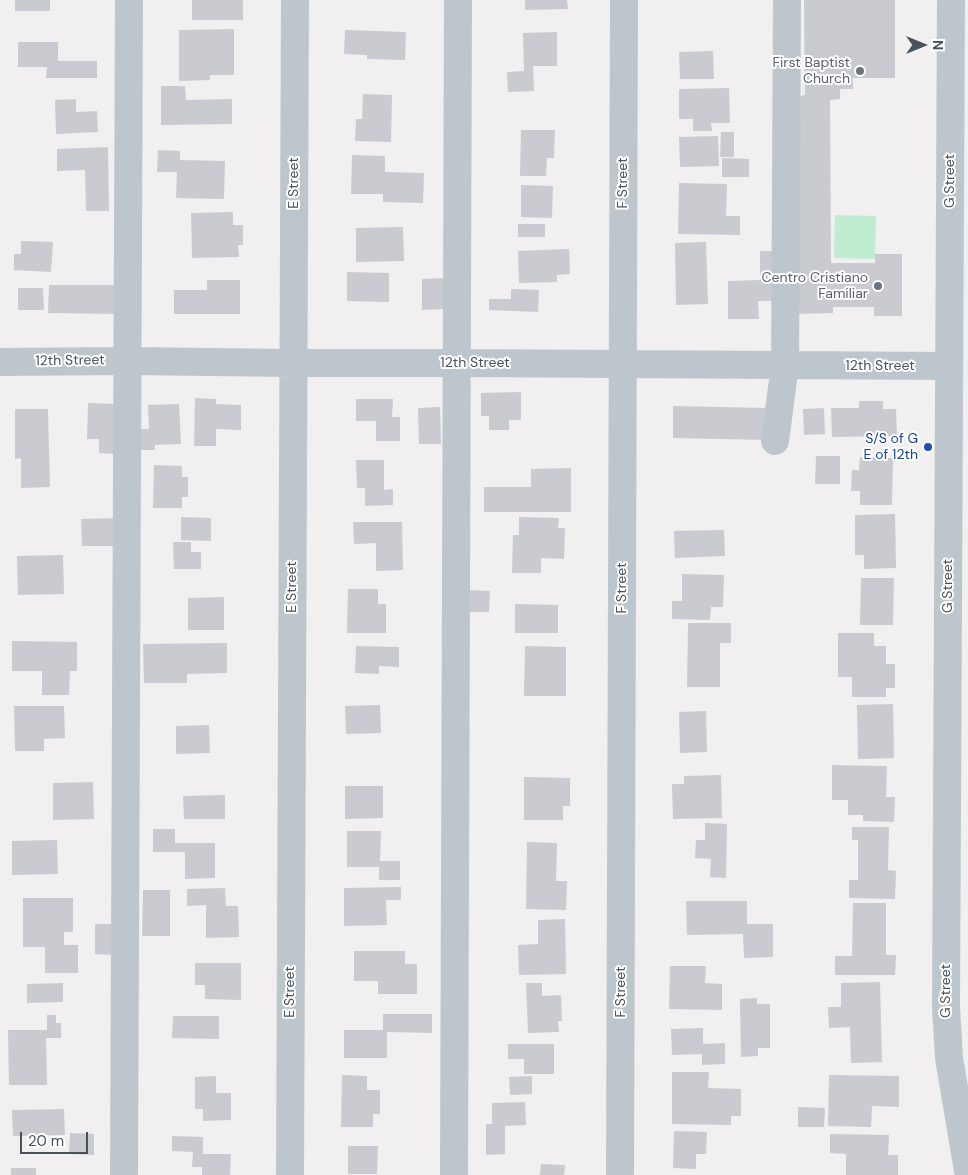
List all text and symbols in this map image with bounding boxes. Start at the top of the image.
north arrow [898,20,948,70]
text: N [929,40,947,50]
place label: First Baptist Church [772,55,850,88]
marker: First Baptist Church [854,65,866,77]
street label: G Street [942,154,958,208]
street label: E Street [286,157,302,209]
street label: F Street [615,158,631,208]
place label: Centro Cristiano Familiar [761,270,868,302]
marker: Centro Cristiano Familiar [872,280,884,292]
street label: 12th Street [35,352,105,370]
street label: 12th Street [440,355,510,371]
street label: 12th Street [845,358,915,374]
place label: S/S of G E of 12th [864,431,918,464]
marker: S/S of G E of 12th [922,441,934,453]
street label: G Street [940,559,956,613]
street label: E Street [284,561,300,613]
street label: F Street [614,563,630,613]
street label: G Street [938,964,954,1018]
street label: E Street [282,966,298,1018]
street label: F Street [613,967,629,1017]
scale bar [22,1122,90,1154]
text: 20 m [28,1131,64,1151]

